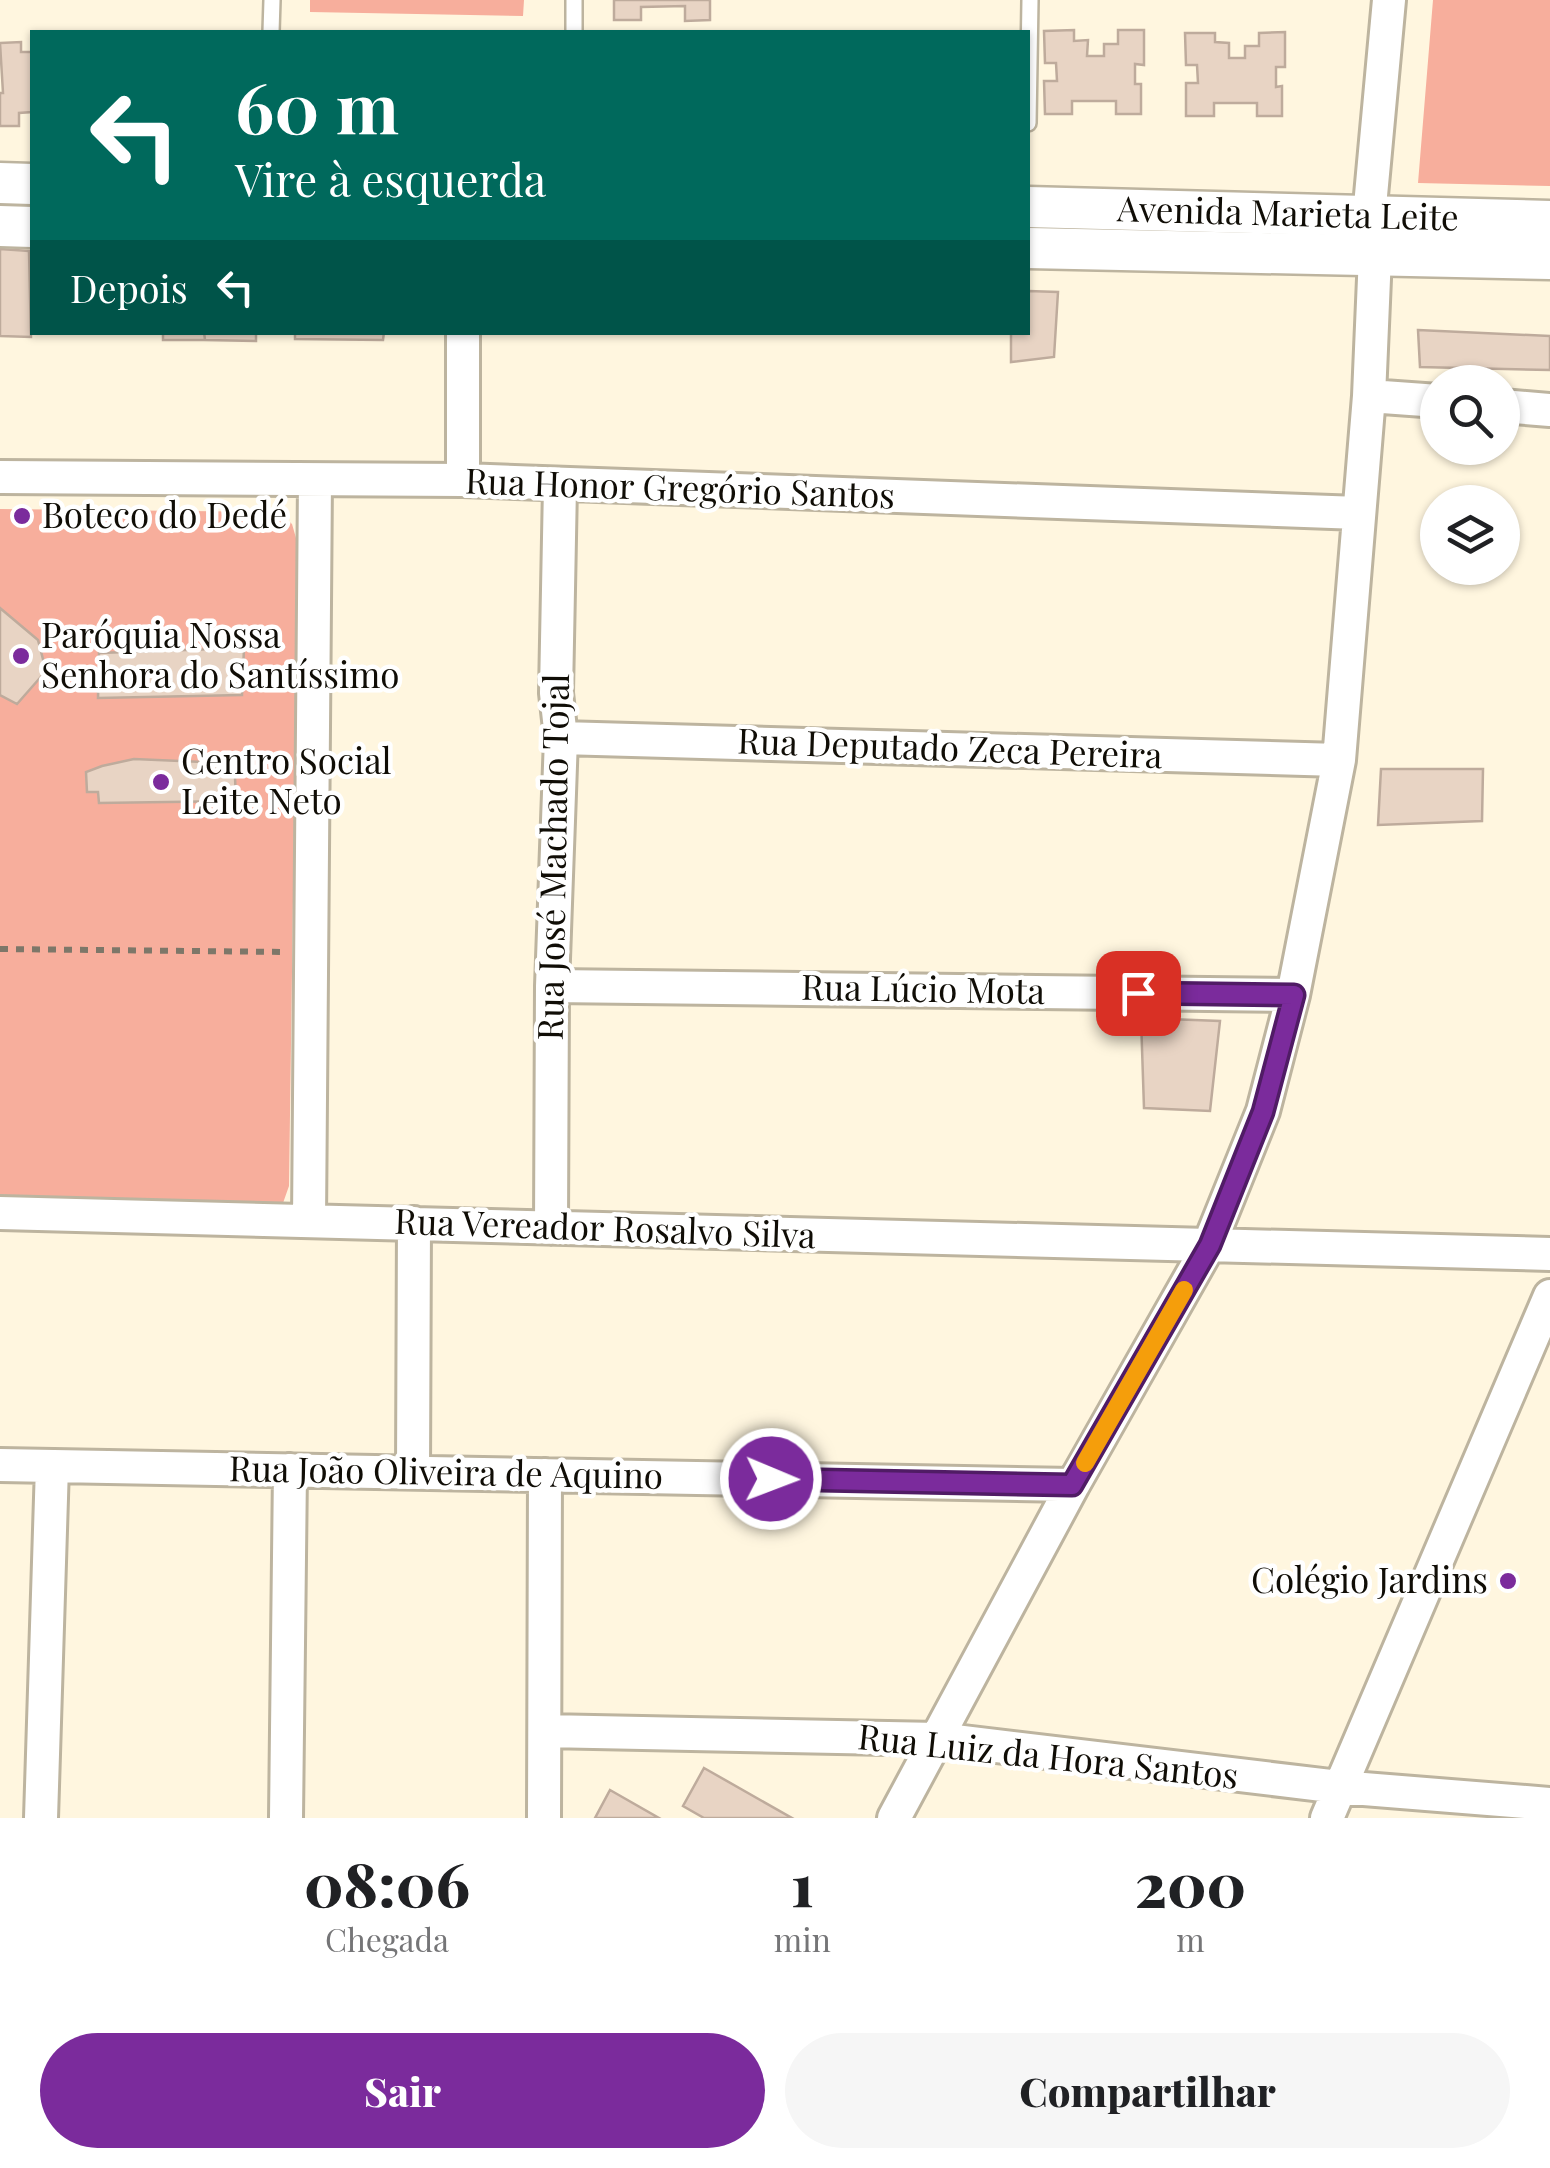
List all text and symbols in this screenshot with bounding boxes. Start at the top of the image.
text: 60 m [235,58,399,152]
icon: left [70,70,200,200]
text: Vire à esquerda [235,148,546,208]
street label: Avenida Marieta Leite [1115,183,1460,240]
icon: left [208,260,263,315]
text: Depois [70,262,188,313]
map controls [1420,365,1520,585]
button: search [1420,365,1520,465]
street label: Rua Honor Gregório Santos [464,456,896,517]
button: layers [1420,485,1520,585]
place label: Boteco do Dedé [42,490,287,537]
marker: Boteco do Dedé [11,505,33,527]
place label: Paróquia Nossa Senhora do Santíssimo [41,610,399,697]
marker: Paróquia Nossa Senhora do Santíssimo [10,645,32,667]
street label: Rua José Machado Tojal [525,673,578,1041]
street label: Rua Deputado Zeca Pereira [737,716,1164,777]
place label: Centro Social Leite Neto [181,736,392,823]
marker: Centro Social Leite Neto [150,771,172,793]
pin [1096,951,1181,1036]
street label: Rua Lúcio Mota [801,962,1046,1013]
icon: arrive [1111,966,1166,1021]
street label: Rua Vereador Rosalvo Silva [394,1196,817,1257]
position arrow [719,1427,823,1531]
street label: Rua João Oliveira de Aquino [229,1443,663,1498]
place label: Colégio Jardins [1251,1555,1488,1602]
marker: Colégio Jardins [1497,1570,1519,1592]
street label: Rua Luiz da Hora Santos [856,1711,1241,1798]
text: 08:06 [304,1842,470,1922]
text: 1 [791,1842,814,1922]
text: 200 [1135,1842,1246,1922]
text: Chegada [325,1917,449,1960]
text: min [774,1917,831,1960]
text: m [1176,1917,1205,1960]
button: Sair [40,2033,765,2148]
button: Compartilhar [785,2033,1510,2148]

